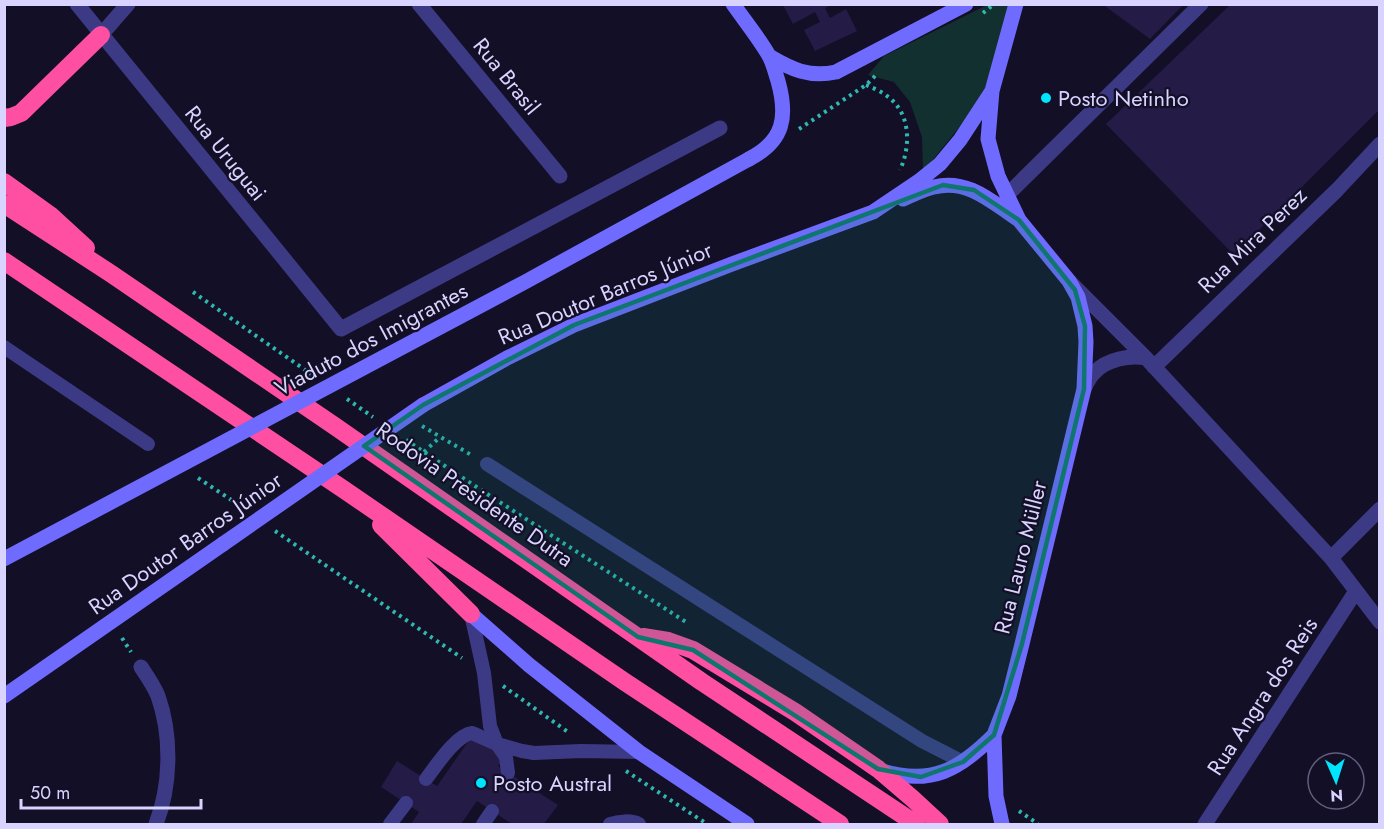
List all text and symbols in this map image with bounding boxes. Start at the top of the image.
street label: Rua Brasil [466,31,548,121]
place label: Posto Netinho [1058,82,1189,114]
marker: Posto Netinho [1039,91,1053,105]
street label: Rua Uruguai [178,99,274,207]
street label: Rua Mira Perez [1190,180,1314,300]
street label: Rua Doutor Barros Júnior [493,233,717,353]
street label: Viaduto dos Imigrantes [269,274,473,404]
street label: Rodovia Presidente Dutra [370,414,580,574]
street label: Rua Doutor Barros Júnior [82,464,289,622]
street label: Rua Lauro Müller [985,476,1055,637]
street label: Rua Angra dos Reis [1199,611,1325,781]
north arrow [1306,751,1366,811]
place label: Posto Austral [493,767,612,799]
scale bar [21,772,201,810]
marker: Posto Austral [474,776,488,790]
text: 50 m [30,780,70,806]
text: N [1330,784,1344,807]

